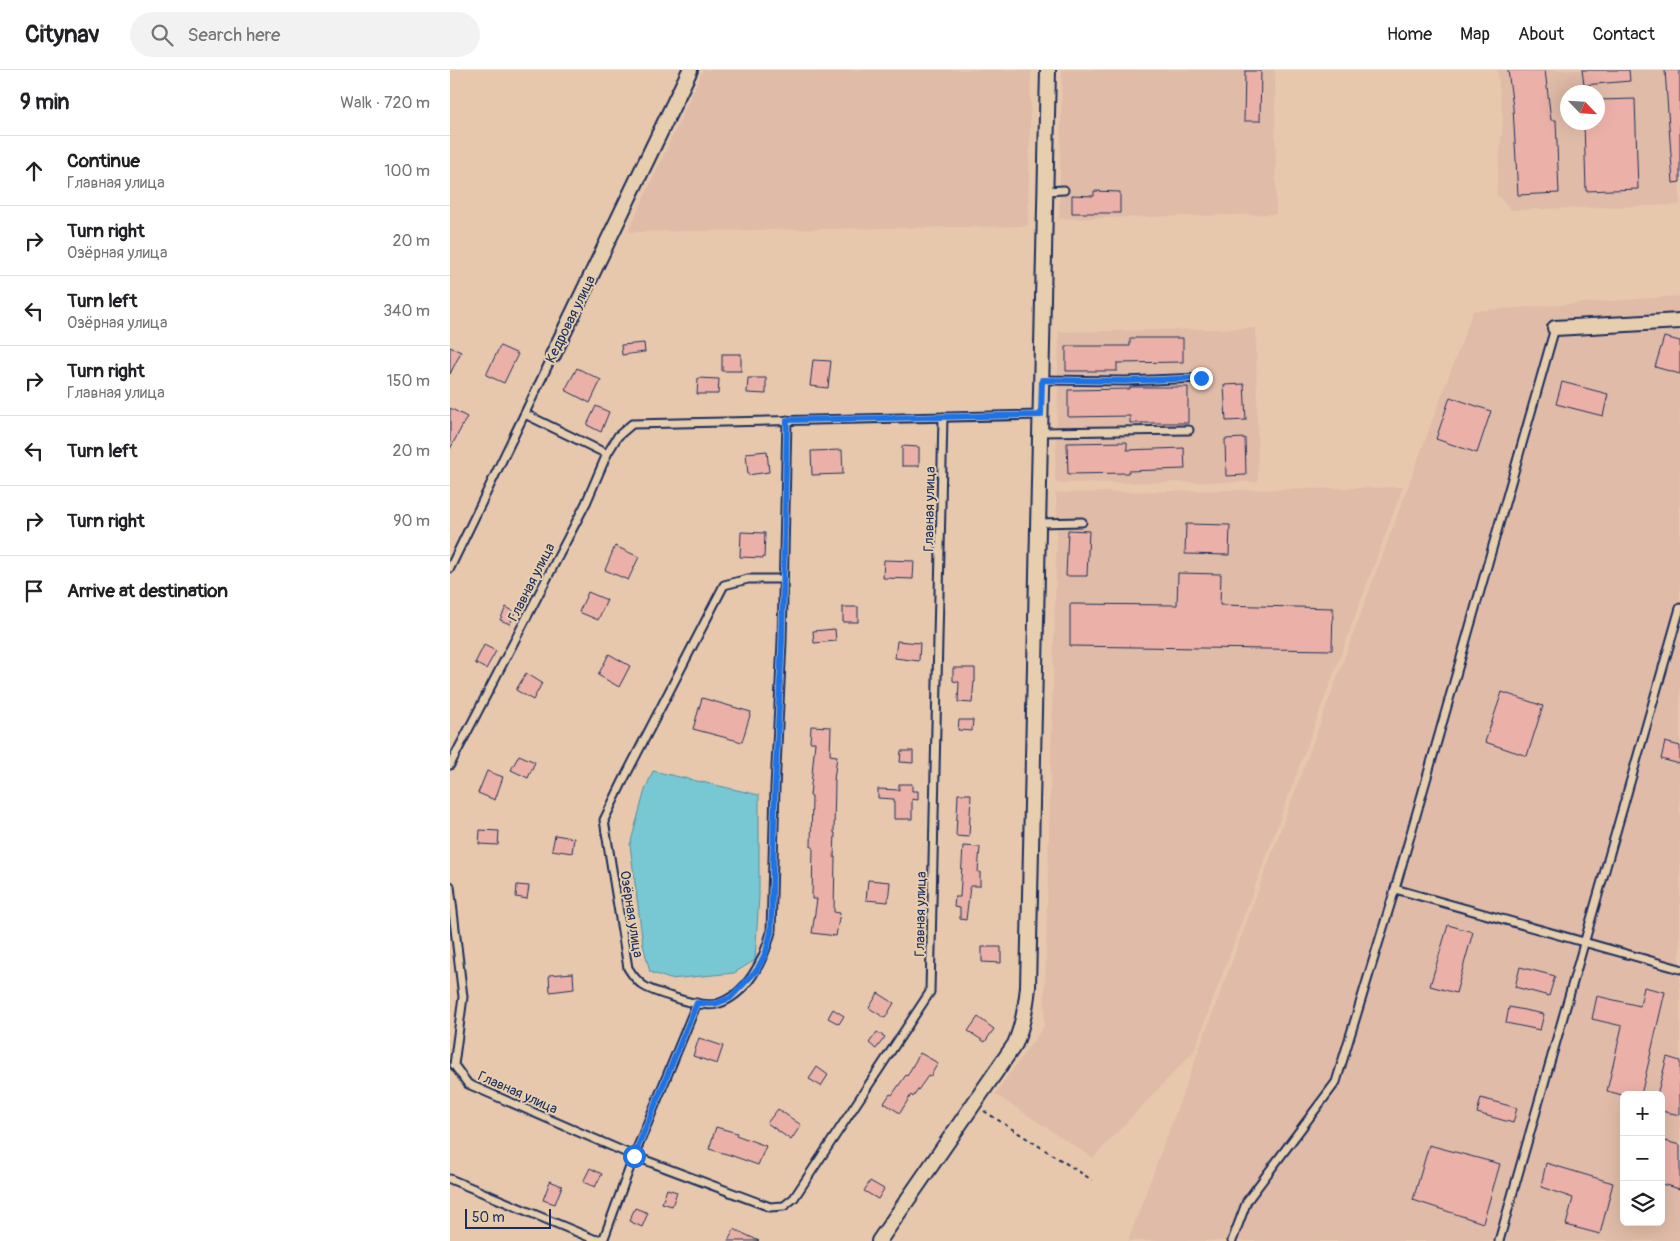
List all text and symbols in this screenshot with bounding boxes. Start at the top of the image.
search box [130,12,480,57]
text: Citynav [25,20,100,49]
icon: search [148,21,176,49]
text: Search here [188,23,280,47]
text: Home [1387,23,1432,46]
text: Map [1460,23,1490,46]
text: About [1518,23,1564,46]
text: Contact [1592,23,1655,46]
north arrow [1560,85,1605,130]
text: 9 min [20,89,69,116]
text: Walk · 720 m [340,93,430,113]
text: Continue [67,149,140,173]
icon: ahead [20,157,48,185]
text: 100 m [384,161,430,181]
text: Главная улица [67,173,165,193]
text: Turn right [67,219,145,243]
icon: right [20,227,48,255]
text: 20 m [392,231,430,251]
text: Озёрная улица [67,243,167,263]
street label: Кедровая улица [542,273,599,366]
text: Turn left [67,289,137,313]
icon: left [20,297,48,325]
text: 340 m [383,301,430,321]
text: Озёрная улица [67,313,167,333]
text: Turn right [67,359,145,383]
icon: right [20,367,48,395]
route end [1190,367,1213,390]
text: 150 m [386,371,430,391]
text: Главная улица [67,383,165,403]
icon: left [20,437,48,465]
text: Turn left [67,439,137,463]
text: 20 m [392,441,430,461]
street label: Главная улица [920,466,939,552]
icon: right [20,507,48,535]
text: Turn right [67,509,145,533]
text: 90 m [393,511,430,531]
street label: Главная улица [504,540,558,624]
icon: arrive [20,577,48,605]
text: Arrive at destination [67,579,228,603]
street label: Озёрная улица [616,869,647,959]
street label: Главная улица [911,871,930,957]
street label: Главная улица [475,1067,560,1118]
map controls [1620,1091,1665,1226]
button: + [1620,1091,1665,1136]
button: − [1620,1136,1665,1181]
route start [623,1145,646,1168]
button: layers [1620,1181,1665,1226]
scale bar [465,1206,551,1229]
text: 50 m [472,1209,505,1226]

